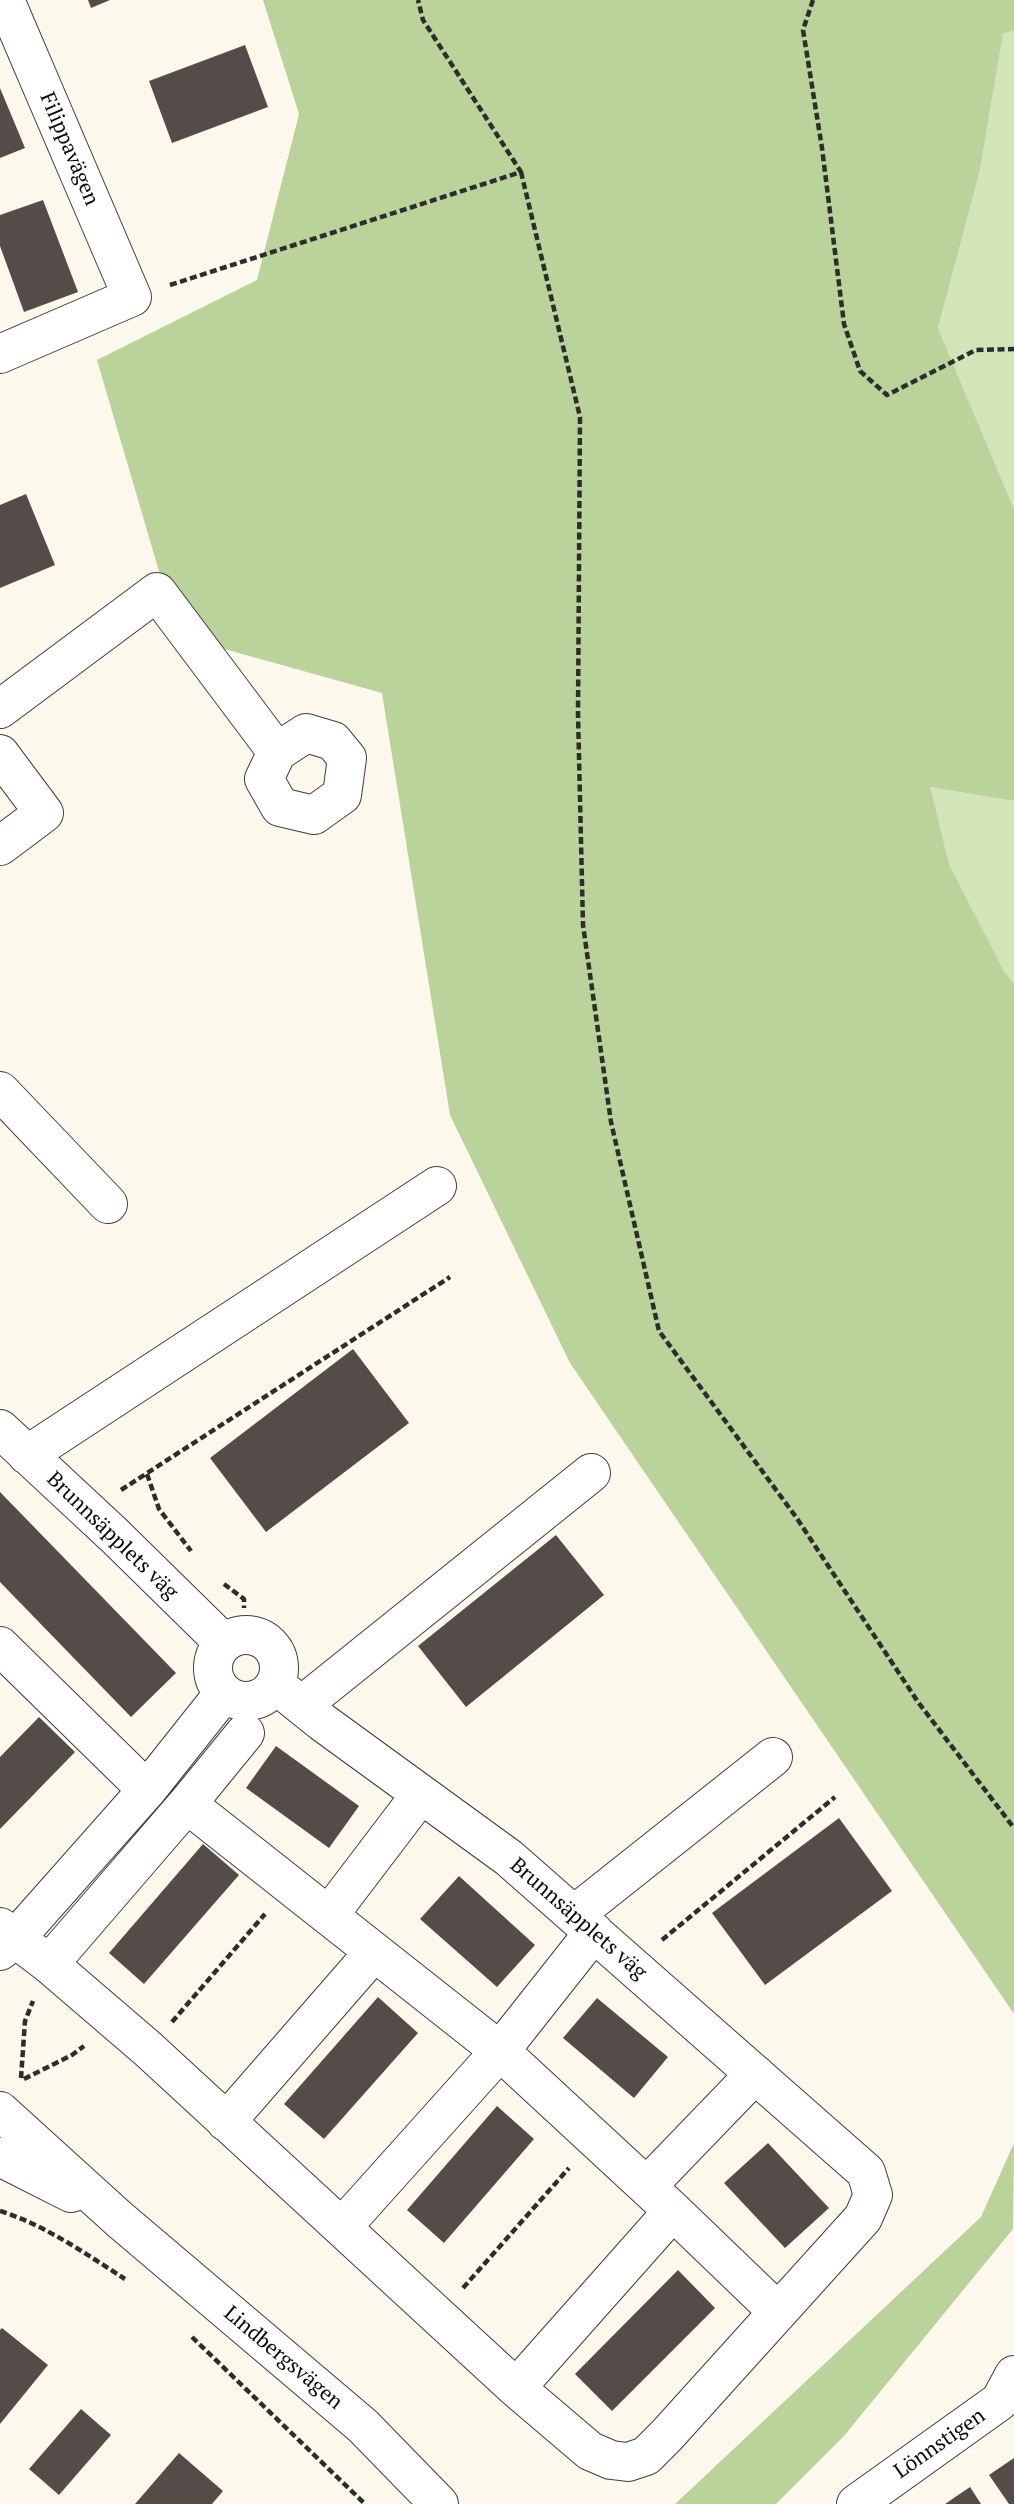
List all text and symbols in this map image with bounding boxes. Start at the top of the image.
street label: Filippavägen [34,89,104,209]
street label: Brunnsäpplets väg [41,1467,183,1605]
street label: Brunnsäpplets väg [505,1853,651,1985]
street label: Lindbergsvägen [218,2301,348,2415]
street label: Lönnstigen [890,2403,990,2485]

